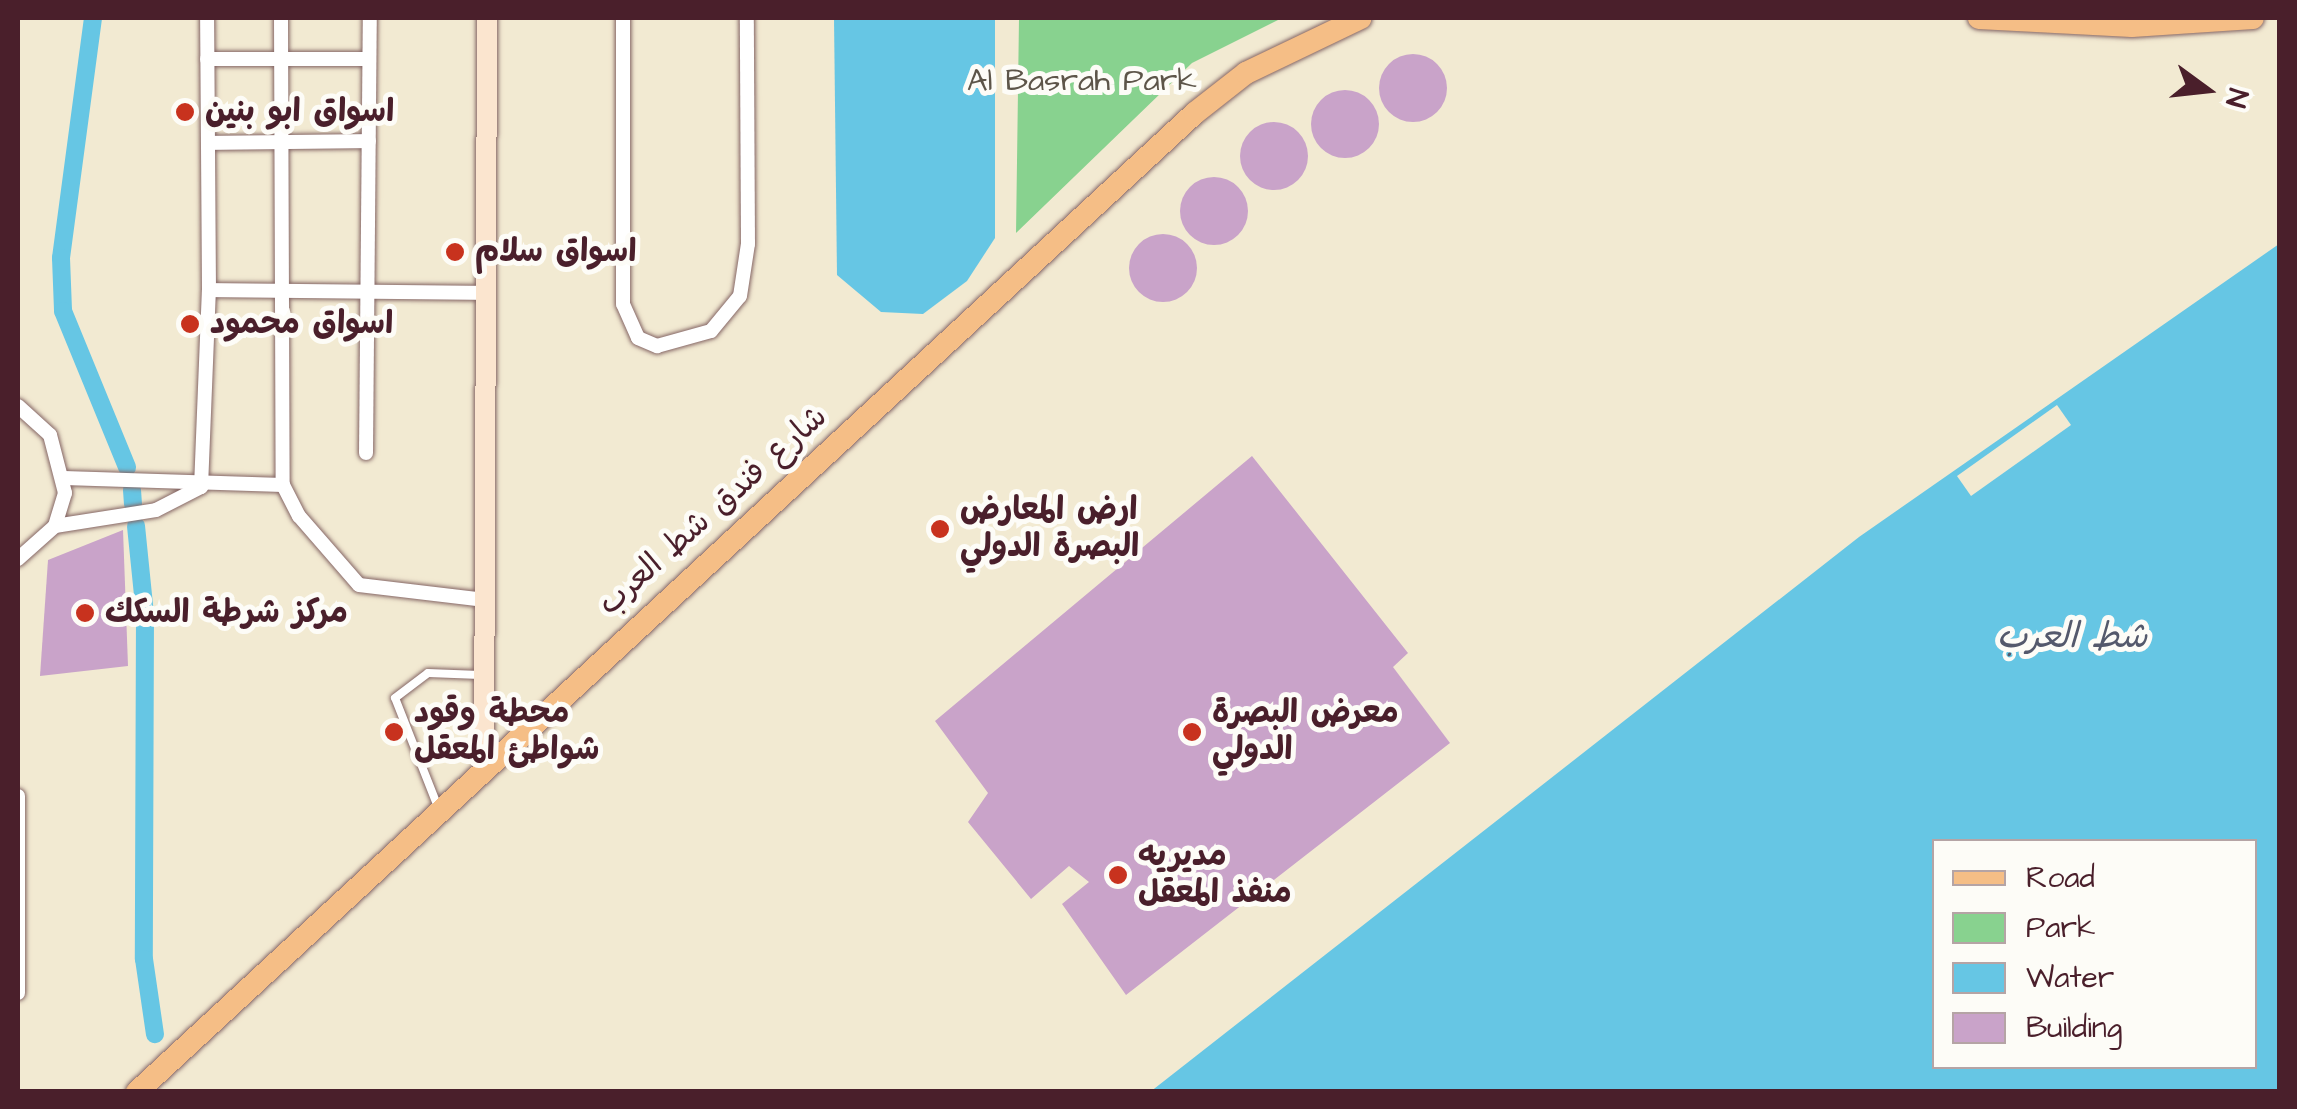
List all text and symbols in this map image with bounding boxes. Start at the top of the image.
north arrow [2157,40,2257,140]
park label: Al Basrah Park [967,62,1197,100]
text: N [2215,84,2258,111]
place label: اسواق ابو بنين [205,93,394,131]
marker: اسواق ابو بنين [174,101,196,123]
place label: اسواق سلام [475,233,636,271]
marker: اسواق سلام [444,241,466,263]
place label: اسواق محمود [210,305,393,343]
marker: اسواق محمود [179,313,201,335]
street label: شارع فندق شط العرب [591,398,835,624]
place label: ارض المعارض البصرة الدولي [960,492,1139,567]
marker: ارض المعارض البصرة الدولي [929,518,951,540]
place label: مركز شرطة السكك [105,594,348,632]
marker: مركز شرطة السكك [74,602,96,624]
water label: شط العرب [1997,616,2147,658]
place label: محطة وقود شواطئ المعقل [414,695,599,770]
place label: معرض البصرة الدولي [1212,695,1399,770]
marker: محطة وقود شواطئ المعقل [383,721,405,743]
marker: معرض البصرة الدولي [1181,721,1203,743]
place label: مديريه منفذ المعقل [1138,838,1292,913]
legend [1932,839,2257,1069]
text: Road [2026,857,2095,899]
marker: مديريه منفذ المعقل [1107,864,1129,886]
text: Park [2026,907,2095,949]
text: Water [2026,957,2114,999]
text: Building [2026,1007,2122,1049]

